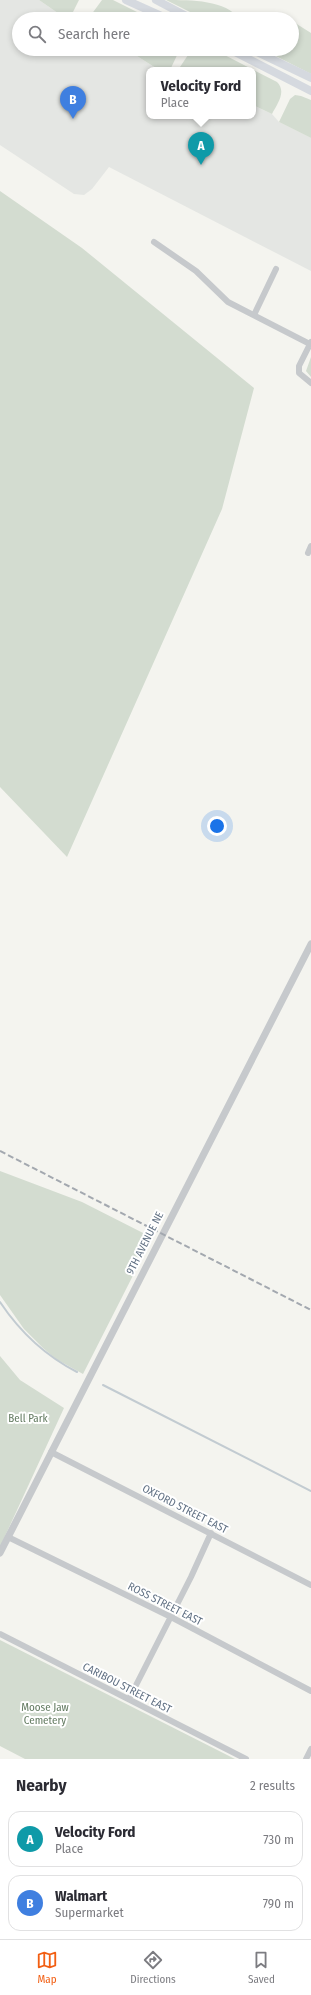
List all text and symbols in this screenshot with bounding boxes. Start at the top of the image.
search box [12,12,299,56]
icon: search [26,23,48,45]
text: Search here [58,25,130,43]
popup [146,67,256,119]
text: Velocity Ford [161,77,241,95]
pin: B [60,86,86,119]
text: Place [161,95,189,110]
pin: A [188,132,214,165]
your location [207,816,227,836]
street label: 9TH AVENUE NE [124,1209,166,1277]
park label: Bell Park [8,1412,49,1425]
street label: OXFORD STREET EAST [140,1482,231,1537]
street label: ROSS STREET EAST [126,1580,205,1629]
street label: CARIBOU STREET EAST [80,1660,174,1716]
park label: Moose Jaw Cemetery [21,1701,69,1727]
text: Nearby [16,1775,67,1796]
text: 2 results [250,1778,295,1793]
text: Velocity Ford [55,1823,135,1841]
text: A [26,1832,34,1847]
text: 730 m [263,1832,294,1847]
text: Place [55,1841,83,1856]
text: Walmart [55,1887,107,1905]
text: B [26,1896,34,1911]
text: 790 m [263,1896,294,1911]
text: Supermarket [55,1905,124,1920]
tab: Map [36,1949,58,1986]
tab: Directions [130,1949,176,1986]
tab: Saved [248,1949,275,1986]

